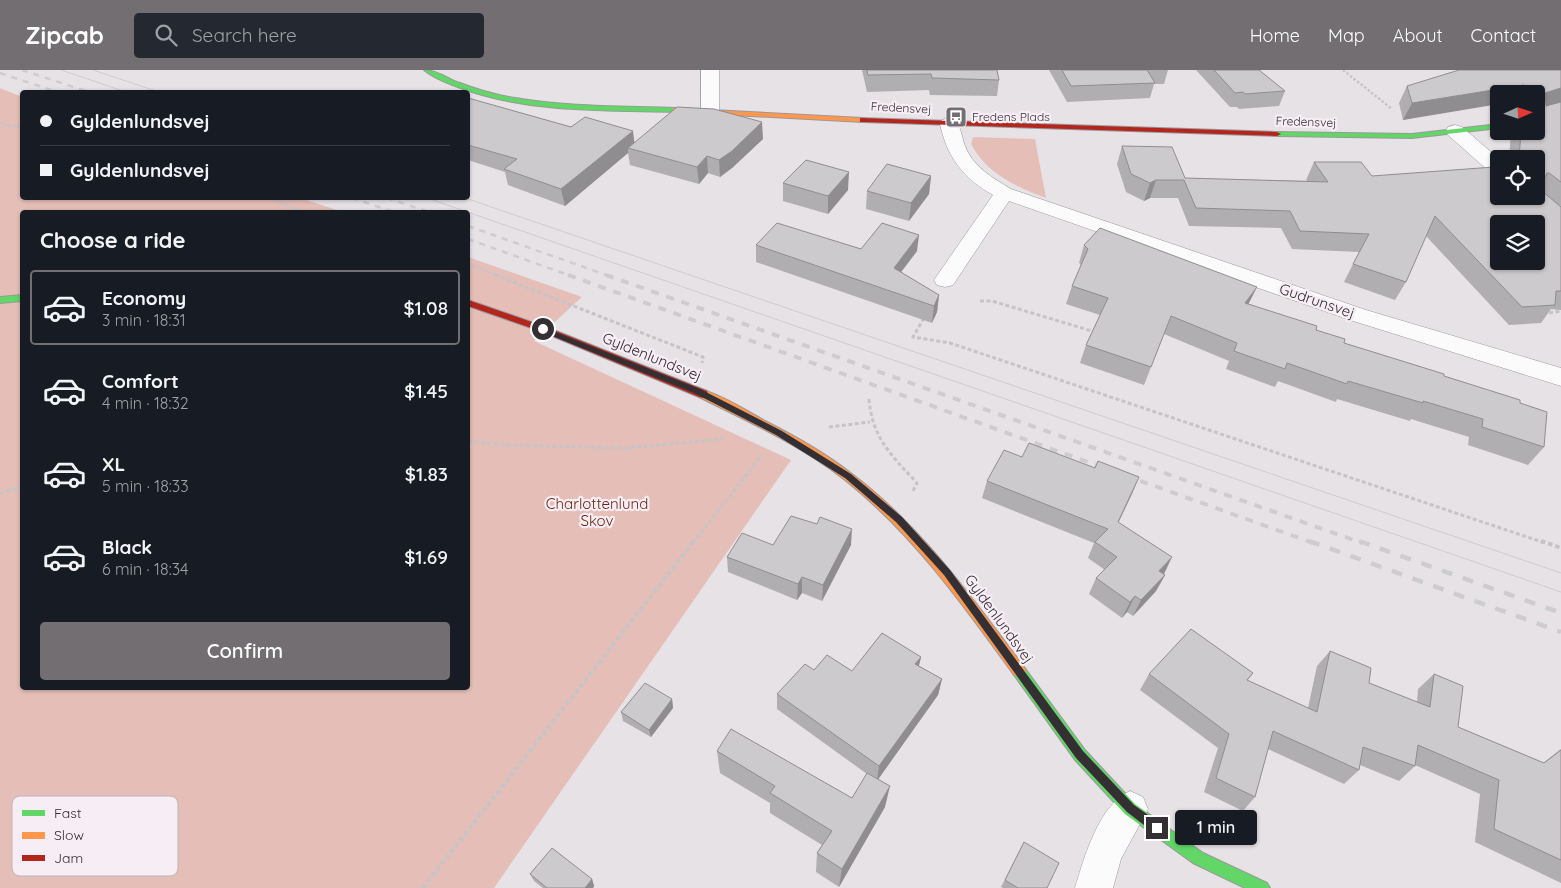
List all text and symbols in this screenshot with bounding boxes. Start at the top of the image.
search box [134,13,484,58]
text: Zipcab [25,20,104,50]
icon: search [152,21,180,49]
text: Search here [192,23,297,47]
text: Home [1250,24,1300,47]
text: Map [1328,24,1365,47]
text: About [1393,24,1443,47]
text: Contact [1471,24,1536,47]
north arrow [1490,85,1545,140]
map controls [1490,85,1545,270]
street label: Fredensvej [870,98,932,117]
bus stop icon: Fredens Plads [944,105,968,129]
text: Gyldenlundsvej [70,109,209,133]
place label: Fredens Plads [972,109,1050,124]
street label: Fredensvej [1275,113,1337,130]
button: locate [1490,150,1545,205]
text: Gyldenlundsvej [70,158,209,182]
button: layers [1490,215,1545,270]
text: Choose a ride [40,226,185,254]
street label: Gudrunsvej [1277,279,1357,322]
icon: car [42,285,87,330]
text: Economy [102,286,186,310]
text: $1.08 [403,296,448,320]
text: 3 min · 18:31 [102,310,186,330]
route start [532,318,554,340]
street label: Gyldenlundsvej [600,328,705,385]
icon: car [42,368,87,413]
text: Comfort [102,369,179,393]
text: $1.45 [404,379,448,403]
text: 4 min · 18:32 [102,393,189,413]
icon: car [42,451,87,496]
text: XL [102,452,125,476]
text: $1.83 [405,462,448,486]
text: 5 min · 18:33 [102,476,189,496]
park label: Charlottenlund Skov [546,494,648,530]
icon: car [42,534,87,579]
text: Black [102,535,152,559]
text: $1.69 [404,545,448,569]
text: 6 min · 18:34 [102,559,188,579]
street label: Gyldenlundsvej [961,570,1038,667]
button: Confirm [40,622,450,680]
legend [12,796,178,876]
text: Fast [54,804,82,822]
callout: 1 min [1174,810,1257,846]
route end [1146,817,1168,839]
text: 1 min [1197,817,1235,837]
text: Slow [54,826,84,844]
text: Jam [54,849,83,867]

